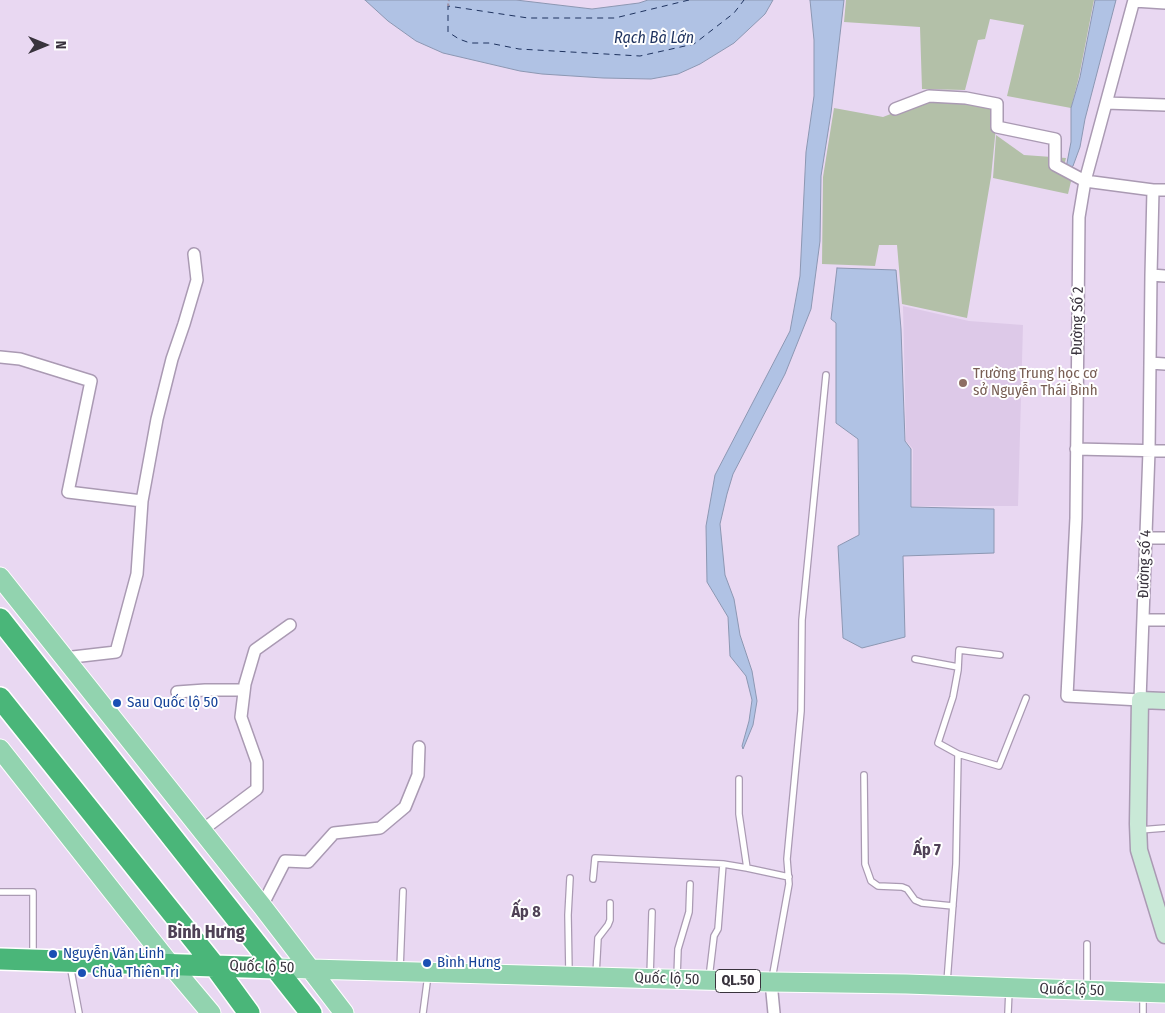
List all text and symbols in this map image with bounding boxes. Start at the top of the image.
north arrow [20,20,70,70]
water label: Rạch Bà Lớn [614,29,694,49]
text: N [52,41,69,49]
street label: Đường Số 2 [1068,286,1088,356]
place label: Trường Trung học cơ sở Nguyễn Thái Bình [973,365,1098,400]
marker: Trường Trung học cơ sở Nguyễn Thái Bình [957,377,969,389]
street label: Đường số 4 [1135,529,1155,599]
place label: Sau Quốc lộ 50 [127,694,218,712]
marker: Sau Quốc lộ 50 [111,697,123,709]
district label: Ấp 7 [913,841,941,861]
district label: Ấp 8 [511,903,541,923]
district label: Bình Hưng [167,922,245,944]
place label: Nguyễn Văn Linh [63,945,164,963]
marker: Nguyễn Văn Linh [47,948,59,960]
place label: Bình Hưng [437,954,501,972]
street label: Quốc lộ 50 [229,957,295,977]
marker: Bình Hưng [421,957,433,969]
place label: Chùa Thiên Trì [92,964,179,982]
marker: Chùa Thiên Trì [76,967,88,979]
street label: Quốc lộ 50 [634,969,700,989]
road number: QL.50 [716,969,760,992]
street label: Quốc lộ 50 [1039,980,1105,1000]

